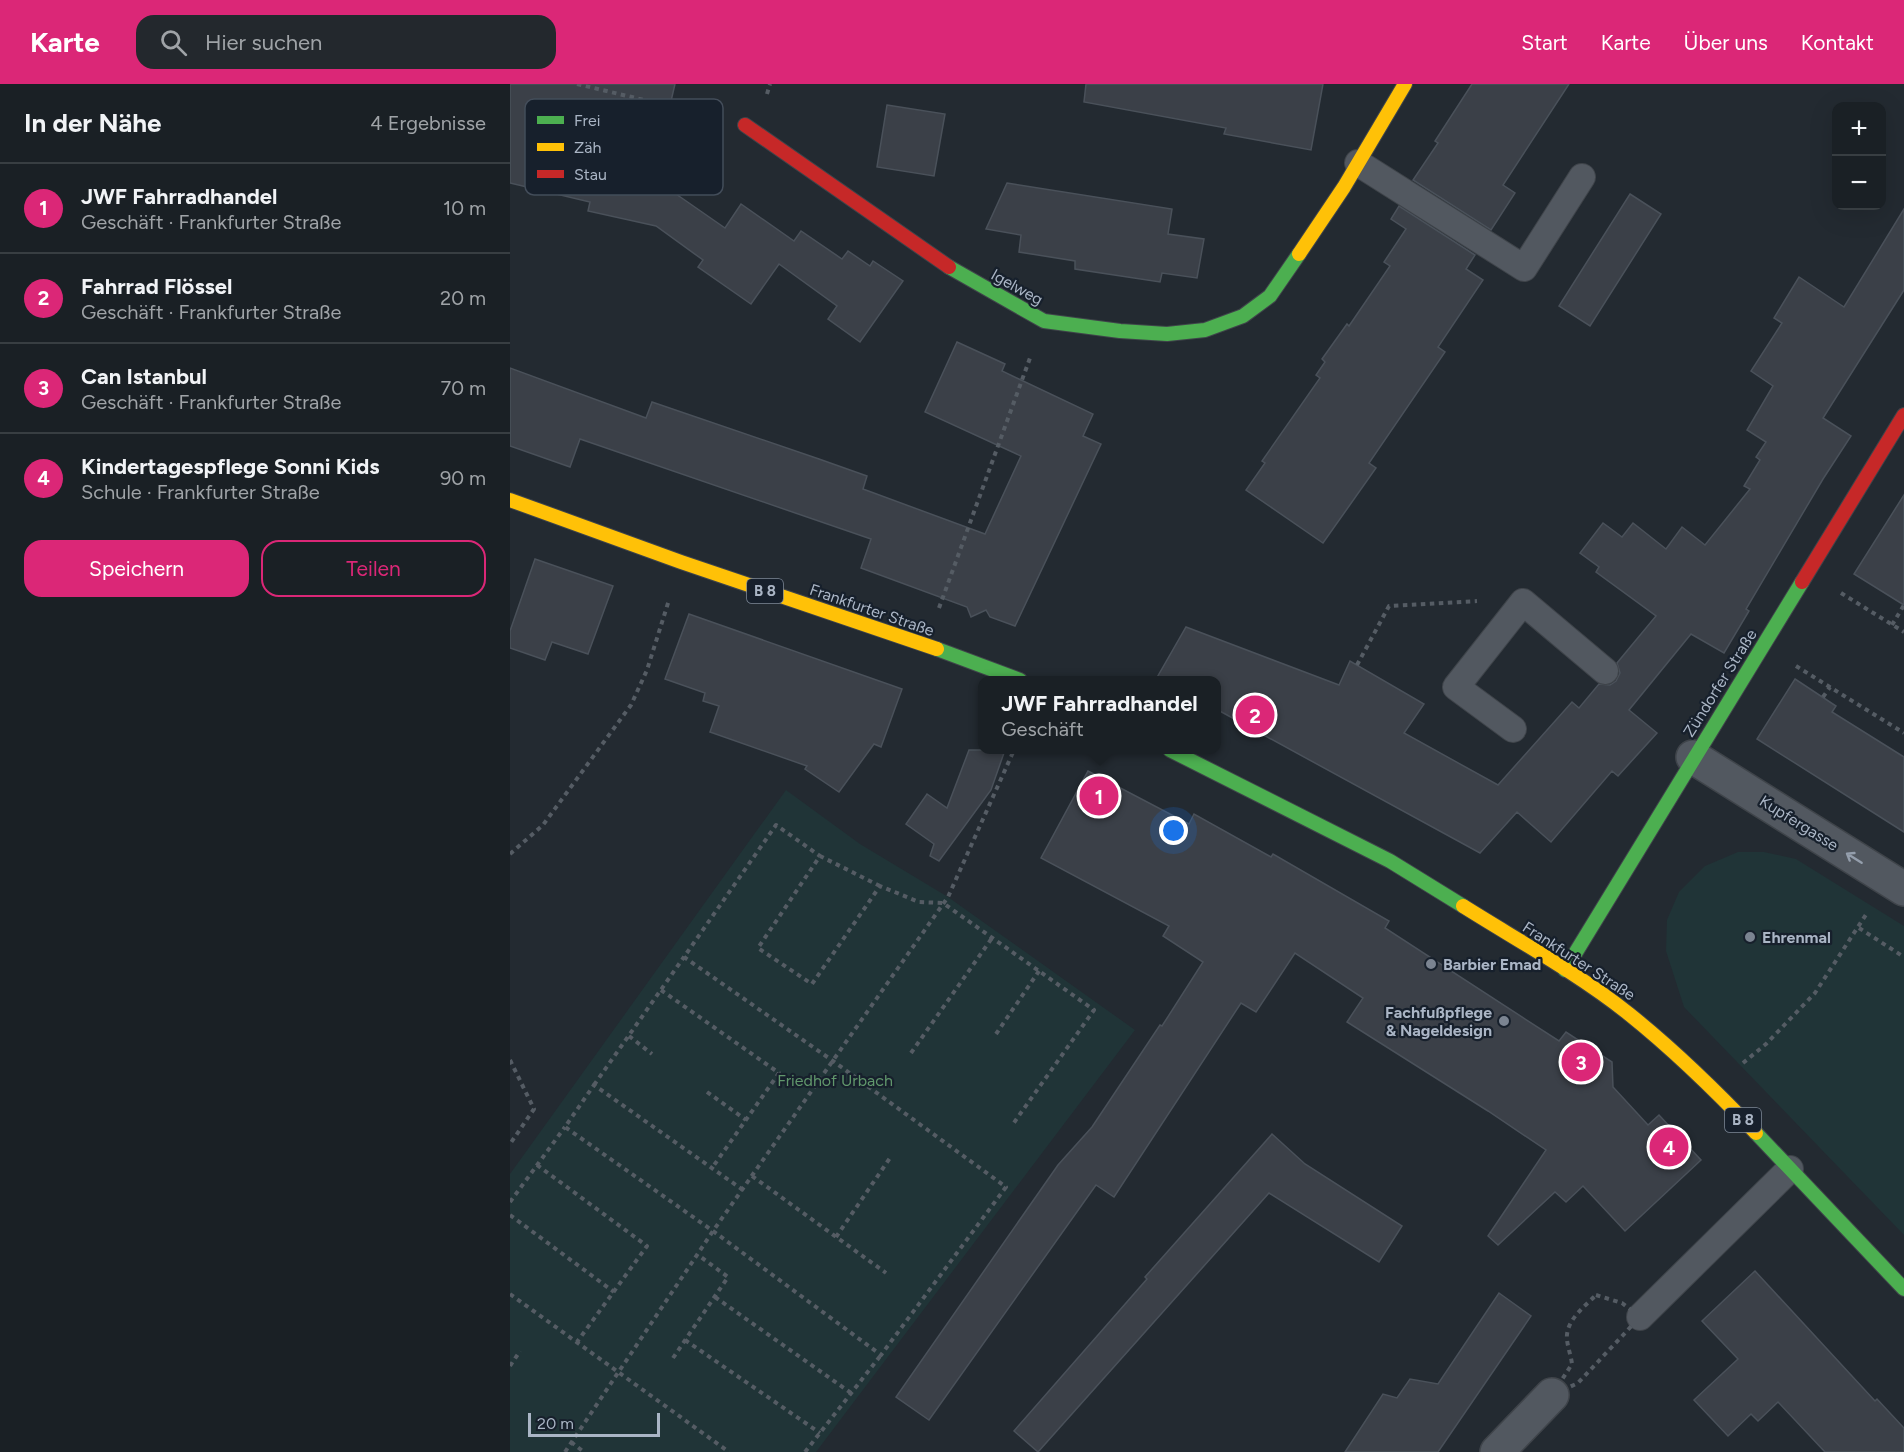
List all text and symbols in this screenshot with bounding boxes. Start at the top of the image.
search box [136,15,556,69]
text: Karte [30,25,100,59]
icon: search [157,26,190,59]
text: Hier suchen [205,29,322,56]
text: Start [1521,30,1568,55]
text: Karte [1601,30,1651,55]
text: Über uns [1684,30,1768,55]
text: Kontakt [1801,30,1874,55]
legend [525,99,723,195]
map controls [1832,102,1886,210]
button: + [1832,102,1886,156]
text: In der Nähe [24,107,161,139]
text: 4 Ergebnisse [370,111,486,135]
text: Frei [574,111,600,130]
text: Zäh [574,138,601,157]
button: − [1832,156,1886,210]
text: Stau [574,165,607,184]
text: JWF Fahrradhandel [81,183,277,210]
text: 1 [39,196,48,220]
text: 10 m [443,196,486,220]
text: Geschäft · Frankfurter Straße [81,210,341,234]
street label: Igelweg [988,265,1046,309]
text: Fahrrad Flössel [81,273,232,300]
text: 2 [38,286,49,310]
text: 20 m [440,286,486,310]
text: Geschäft · Frankfurter Straße [81,300,341,324]
text: Can Istanbul [81,363,207,390]
text: 3 [38,376,49,400]
text: 70 m [440,376,486,400]
text: Geschäft · Frankfurter Straße [81,390,341,414]
text: Kindertagespflege Sonni Kids [81,453,380,480]
text: 4 [37,466,50,490]
text: 90 m [440,466,486,490]
text: Schule · Frankfurter Straße [81,480,320,504]
button: Speichern [24,540,249,597]
button: Teilen [261,540,486,597]
road number: B 8 [747,579,783,603]
street label: Frankfurter Straße [807,580,937,640]
street label: Zündorfer Straße [1679,625,1761,740]
popup [978,676,1221,754]
text: JWF Fahrradhandel [1001,690,1198,717]
pin: 2 [1236,692,1274,738]
text: Geschäft [1001,717,1084,741]
pin: 1 [1080,774,1118,818]
street label: Kupfergasse [1756,791,1842,855]
your location [1159,816,1188,845]
one-way arrow [1846,852,1863,865]
street label: Frankfurter Straße [1519,918,1639,1005]
place label: Ehrenmal [1762,928,1831,947]
marker: Ehrenmal [1743,930,1757,944]
place label: Barbier Emad [1443,955,1541,974]
marker: Barbier Emad [1424,957,1438,971]
place label: Fachfußpflege & Nageldesign [1385,1003,1492,1040]
marker: Fachfußpflege & Nageldesign [1497,1014,1511,1028]
pin: 3 [1562,1040,1600,1084]
park label: Friedhof Urbach [777,1071,893,1090]
road number: B 8 [1725,1108,1761,1132]
pin: 4 [1650,1124,1688,1170]
scale bar [528,1410,660,1438]
text: 20 m [537,1414,574,1433]

